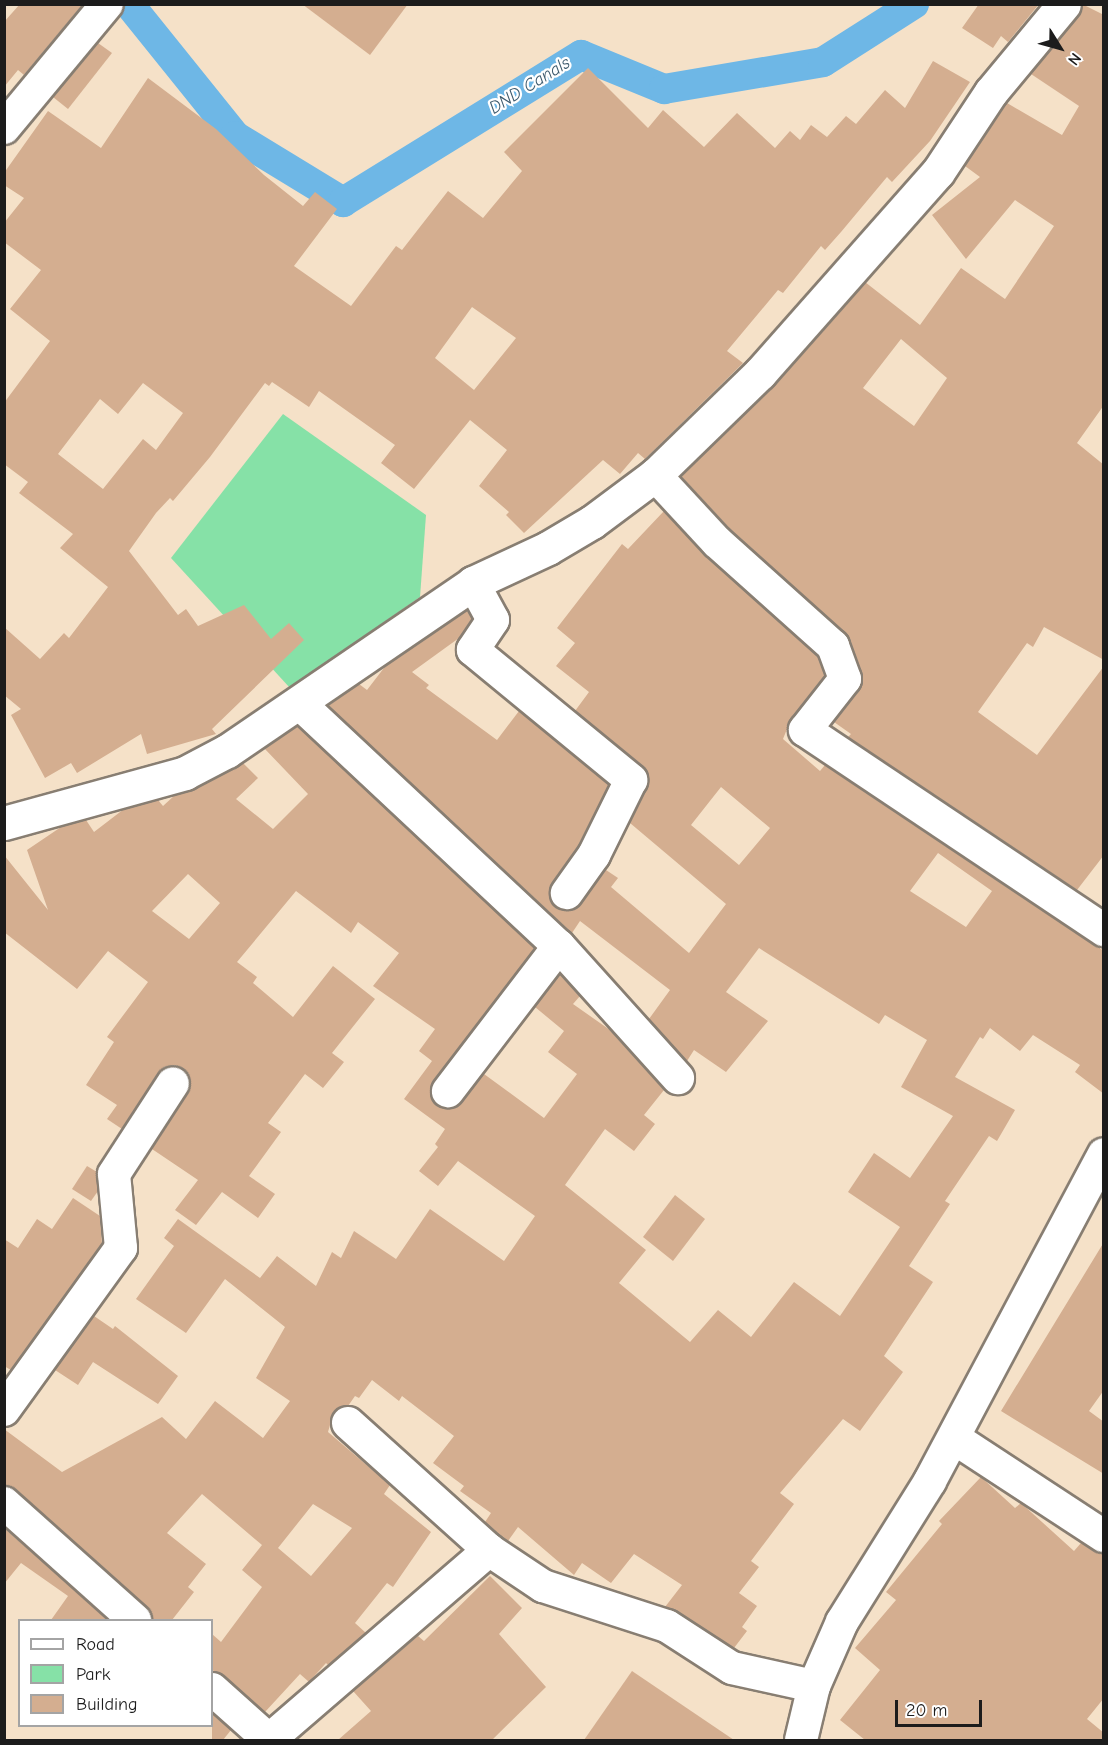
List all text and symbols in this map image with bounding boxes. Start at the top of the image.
north arrow [1030,18,1090,78]
text: N [1064,49,1085,68]
water label: DND Canals [485,53,575,119]
legend [18,1619,213,1727]
text: Road [76,1634,115,1655]
text: Park [76,1664,110,1685]
scale bar [898,1688,985,1726]
text: Building [76,1694,138,1715]
text: 20 m [906,1700,947,1721]

